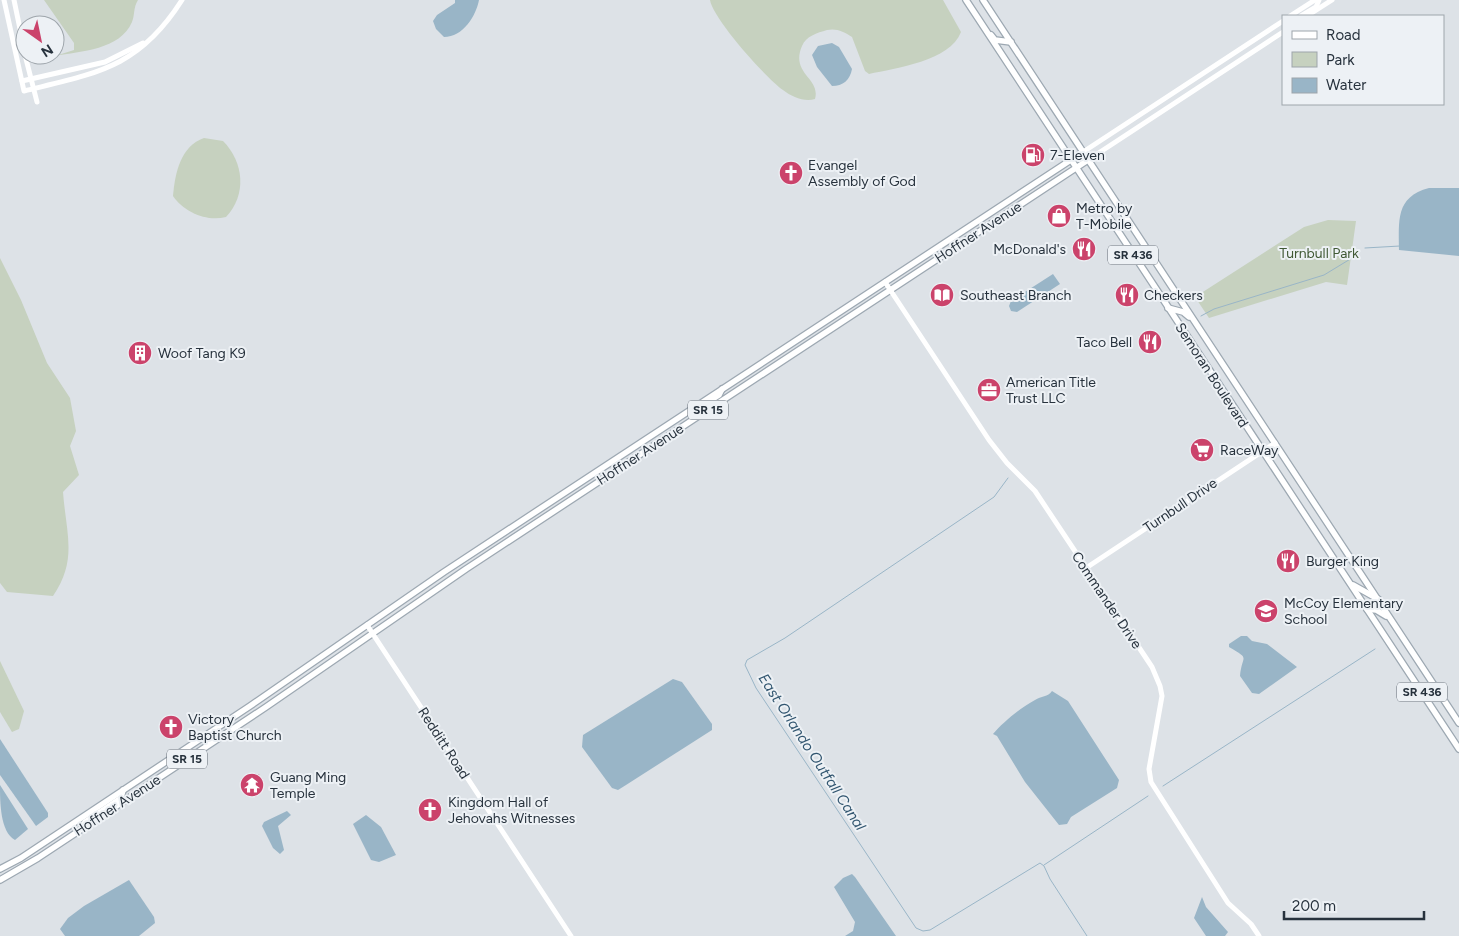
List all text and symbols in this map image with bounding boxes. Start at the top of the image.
north arrow [15,15,65,65]
legend [1282,15,1444,105]
text: Road [1326,26,1361,44]
text: N [38,40,56,61]
text: Park [1326,51,1355,69]
text: Water [1326,76,1366,94]
fuel station icon: 7-Eleven [1020,142,1046,168]
place label: 7-Eleven [1050,147,1105,164]
place label: Evangel Assembly of God [808,157,916,190]
church icon: Evangel Assembly of God [778,160,804,186]
street label: Hoffner Avenue [932,198,1025,267]
place label: Metro by T-Mobile [1076,200,1133,233]
shop icon: Metro by T-Mobile [1046,203,1072,229]
restaurant icon: McDonald's [1071,236,1097,262]
place label: McDonald's [993,241,1066,258]
park label: Turnbull Park [1279,245,1359,262]
road number: SR 436 [1108,246,1158,264]
library icon: Southeast Branch [929,282,955,308]
restaurant icon: Checkers [1114,282,1140,308]
place label: Southeast Branch [960,287,1072,304]
place label: Checkers [1144,287,1203,304]
street label: Semoran Boulevard [1171,320,1252,431]
restaurant icon: Taco Bell [1137,329,1163,355]
place label: Taco Bell [1076,334,1132,351]
building icon: Woof Tang K9 [127,340,153,366]
place label: Woof Tang K9 [158,345,246,362]
place label: American Title Trust LLC [1006,374,1096,407]
office icon: American Title Trust LLC [976,377,1002,403]
road number: SR 15 [688,400,728,420]
street label: Hoffner Avenue [594,420,687,489]
supermarket icon: RaceWay [1189,437,1215,463]
place label: RaceWay [1220,442,1279,459]
street label: Turnbull Drive [1140,474,1221,536]
restaurant icon: Burger King [1275,548,1301,574]
street label: Commander Drive [1068,549,1146,652]
place label: Burger King [1306,553,1379,570]
place label: McCoy Elementary School [1284,595,1404,628]
school or university icon: McCoy Elementary School [1253,598,1279,624]
water label: East Orlando Outfall Canal [755,670,870,834]
road number: SR 436 [1397,682,1447,702]
street label: Redditt Road [414,704,473,782]
place label: Victory Baptist Church [188,711,282,744]
church icon: Victory Baptist Church [158,714,184,740]
road number: SR 15 [167,750,207,769]
place label: Guang Ming Temple [270,769,346,802]
street label: Hoffner Avenue [71,771,164,840]
temple icon: Guang Ming Temple [239,772,265,798]
place label: Kingdom Hall of Jehovahs Witnesses [448,794,575,827]
church icon: Kingdom Hall of Jehovahs Witnesses [417,797,443,823]
scale bar [1284,888,1424,920]
text: 200 m [1292,897,1336,915]

